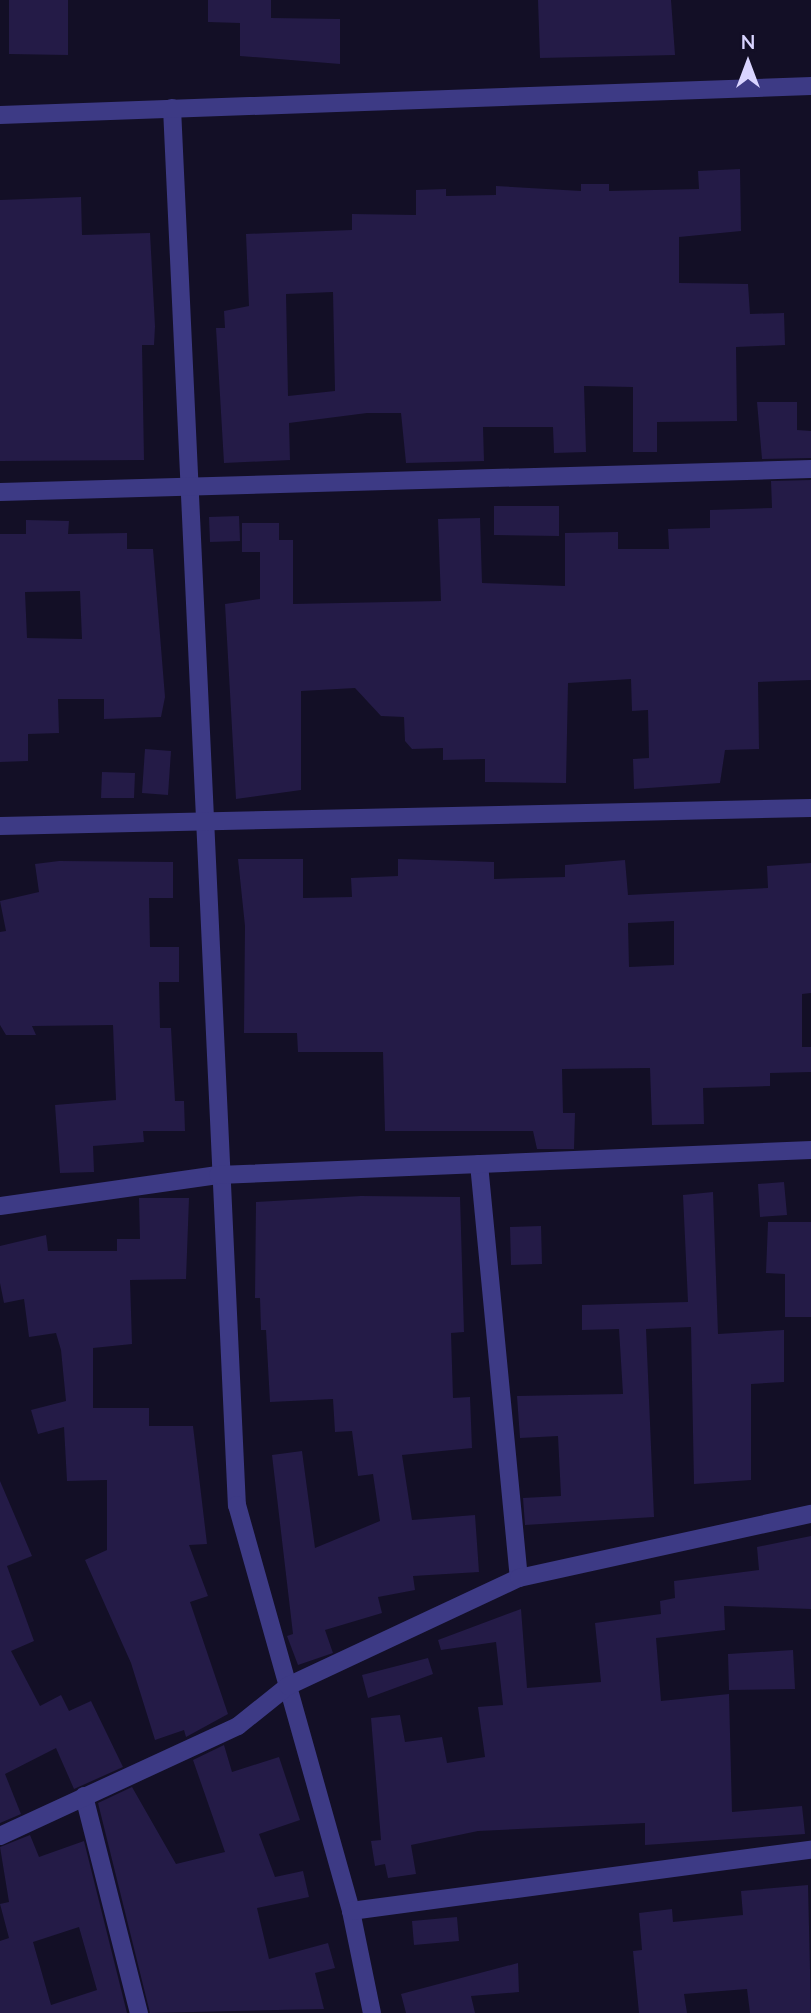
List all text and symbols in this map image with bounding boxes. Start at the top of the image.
north arrow [713,28,783,98]
text: N [741,30,755,53]

